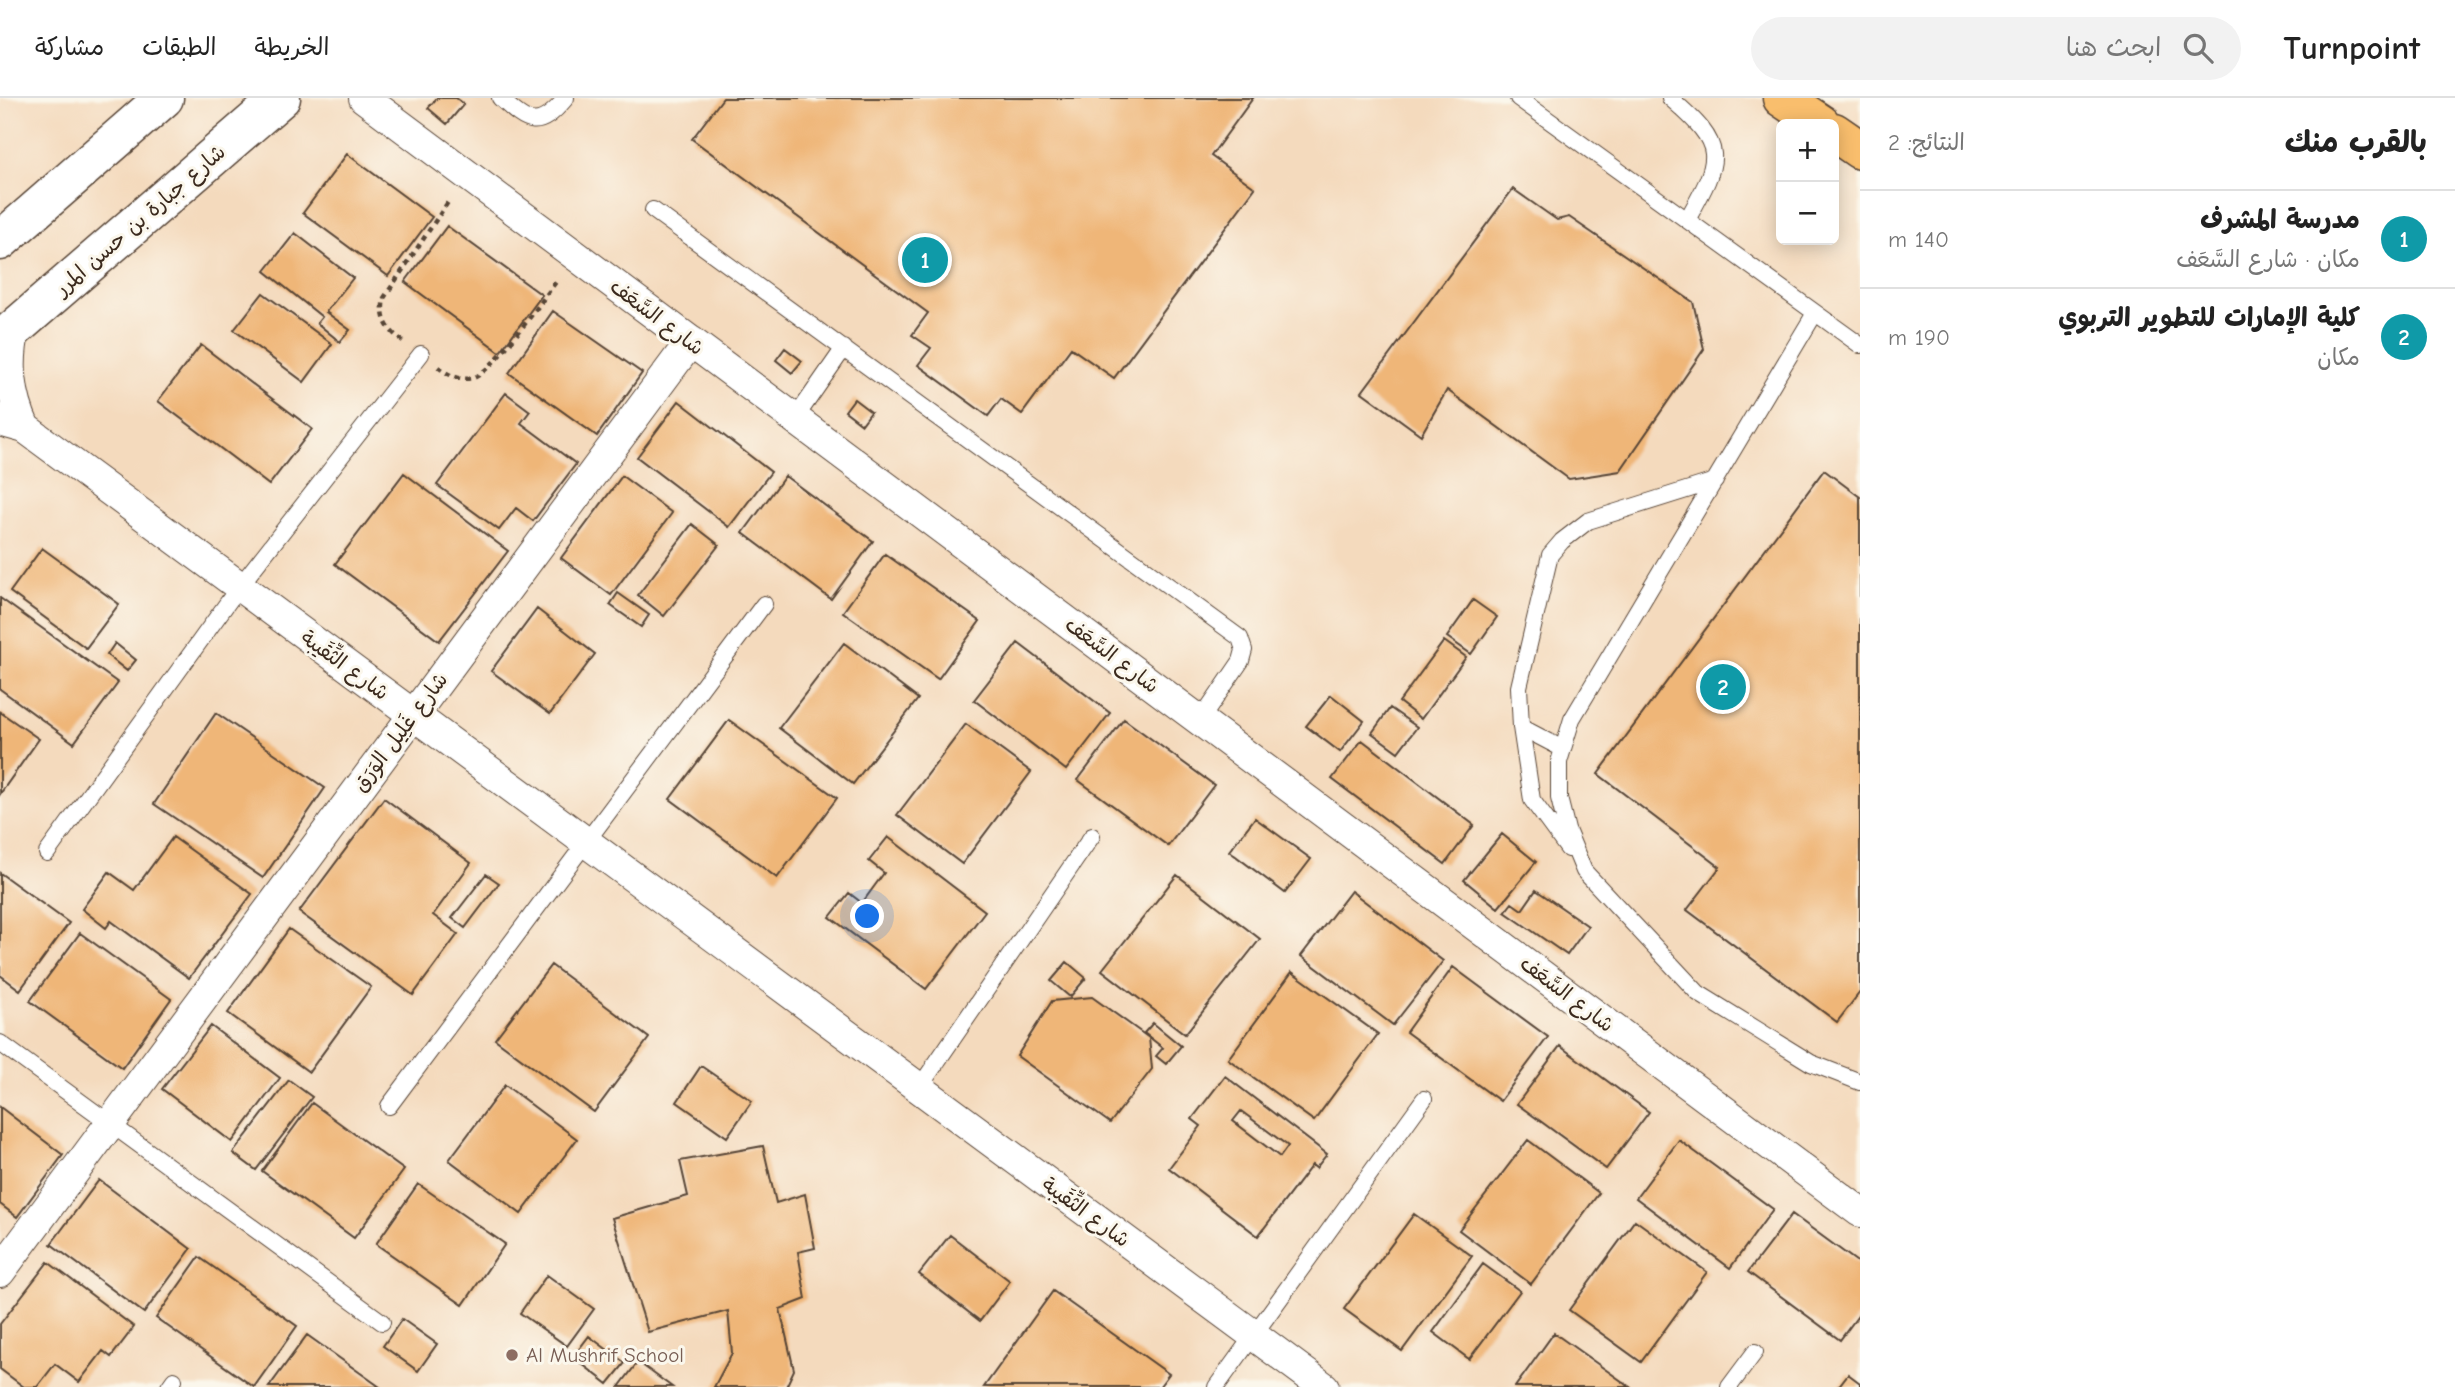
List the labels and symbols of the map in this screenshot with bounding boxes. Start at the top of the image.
street label: شارع جبارة بن حسن المرر [49,140,232,304]
pin: 1 [902,234,948,286]
street label: شارع السَّعَف [604,274,709,362]
street label: شارع السَّعَف [1059,612,1164,700]
street label: شارع الثِّقَيبة [295,622,396,707]
pin: 2 [1700,661,1746,713]
street label: شارع غَلِيل الوَرَق [347,668,455,798]
your location [850,899,884,933]
street label: شارع السَّعَف [1514,951,1619,1039]
street label: شارع الثِّقَيبة [1036,1169,1137,1254]
place label: Al Mushrif School [526,1343,684,1367]
marker: Al Mushrif School [504,1347,520,1363]

